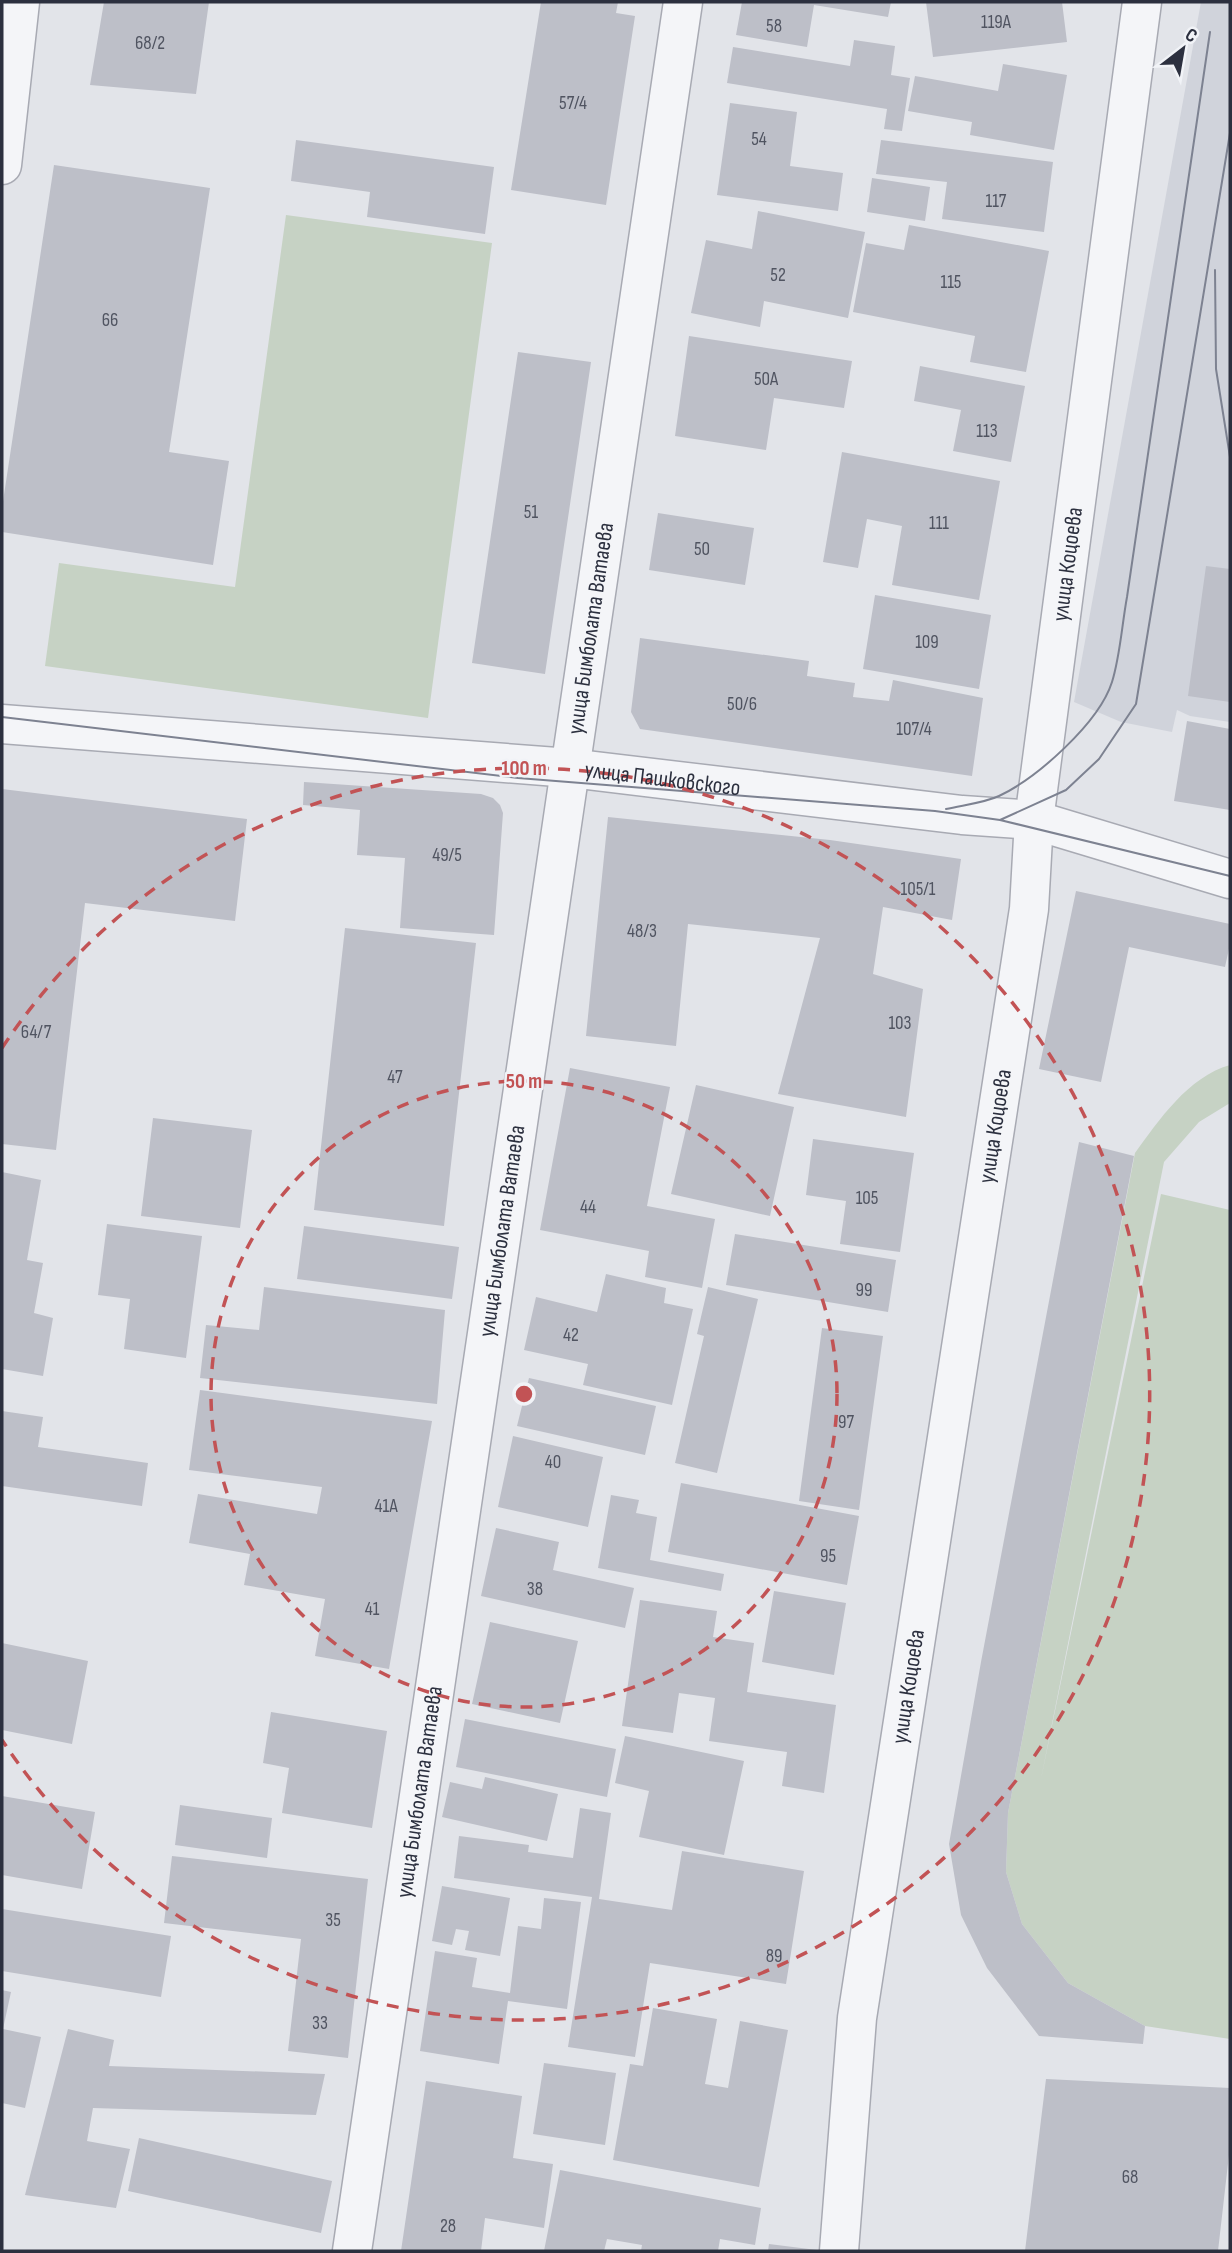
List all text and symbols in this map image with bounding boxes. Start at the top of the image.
house number: 119А [981,11,1012,34]
north arrow [1148,14,1218,84]
house number: 58 [766,15,782,38]
text: С [1181,23,1201,48]
house number: 68/2 [135,32,165,55]
house number: 57/4 [559,92,587,115]
house number: 54 [751,128,767,151]
house number: 117 [986,190,1007,213]
house number: 52 [770,264,786,287]
house number: 115 [941,271,961,294]
house number: 66 [102,309,118,332]
house number: 50А [754,368,779,391]
house number: 113 [976,420,998,443]
house number: 51 [524,501,538,524]
street label: улица Коцоева [1046,505,1089,623]
house number: 111 [929,512,949,535]
street label: улица Бимболата Ватаева [561,521,620,736]
house number: 50 [694,538,710,561]
house number: 109 [915,631,939,654]
house number: 50/6 [727,693,757,716]
house number: 107/4 [896,718,932,741]
text: 100 m [501,756,547,781]
street label: улица Пашковского [583,756,742,802]
house number: 49/5 [432,844,462,867]
house number: 105/1 [901,878,936,901]
house number: 48/3 [627,920,657,943]
house number: 103 [888,1012,912,1035]
house number: 64/7 [21,1021,52,1044]
house number: 47 [387,1066,403,1089]
street label: улица Коцоева [973,1067,1018,1185]
text: 50 m [506,1069,542,1094]
street label: улица Бимболата Ватаева [473,1123,532,1339]
house number: 105 [856,1187,878,1210]
house number: 44 [580,1196,596,1219]
house number: 99 [856,1279,872,1302]
house number: 42 [563,1324,579,1347]
centre of rings [512,1382,536,1406]
house number: 97 [838,1411,854,1434]
house number: 40 [545,1451,561,1474]
house number: 41А [374,1495,398,1518]
house number: 95 [820,1545,836,1568]
house number: 38 [527,1578,543,1601]
house number: 41 [365,1598,380,1621]
street label: улица Коцоева [886,1628,931,1746]
street label: улица Бимболата Ватаева [390,1684,449,1900]
house number: 35 [325,1909,341,1932]
house number: 89 [766,1945,782,1968]
house number: 33 [312,2012,328,2035]
house number: 68 [1122,2166,1138,2189]
house number: 28 [440,2215,456,2238]

